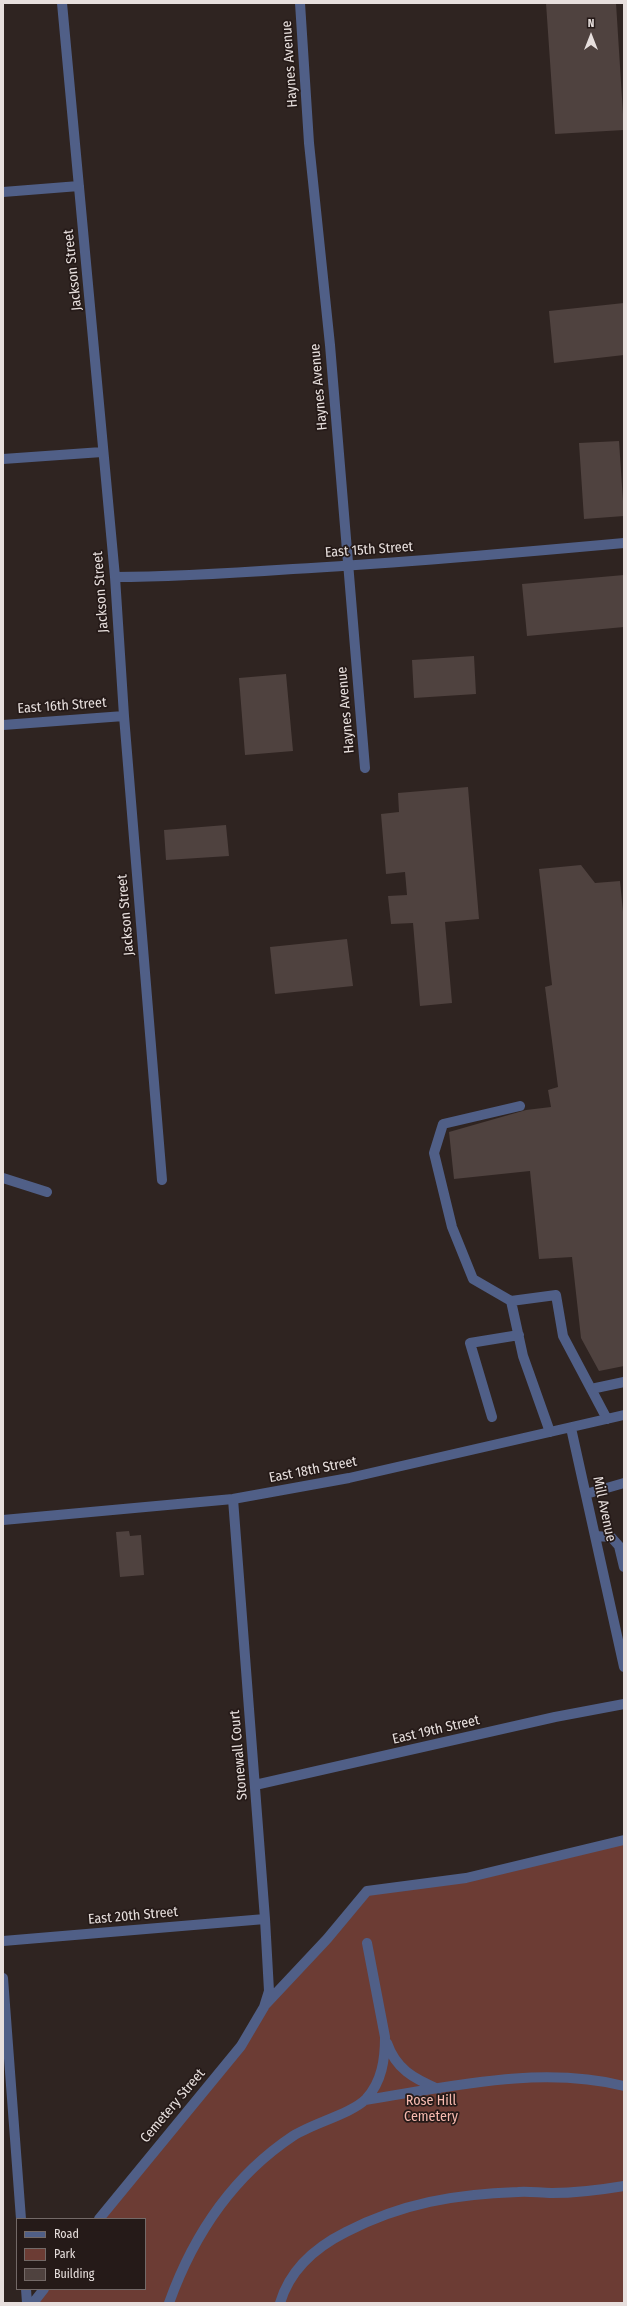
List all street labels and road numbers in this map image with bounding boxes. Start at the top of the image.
street label: Haynes Avenue [279,20,301,108]
street label: Jackson Street [60,229,86,311]
street label: Haynes Avenue [307,343,331,431]
street label: East 15th Street [324,539,414,561]
street label: Jackson Street [90,551,112,633]
street label: Haynes Avenue [334,666,358,754]
street label: East 16th Street [17,695,107,717]
street label: Jackson Street [114,874,138,956]
street label: East 18th Street [268,1453,358,1487]
street label: Mill Avenue [589,1475,619,1543]
street label: Stonewall Court [227,1709,251,1801]
street label: East 19th Street [391,1712,481,1748]
street label: East 20th Street [87,1904,179,1928]
street label: Cemetery Street [137,2066,209,2146]

